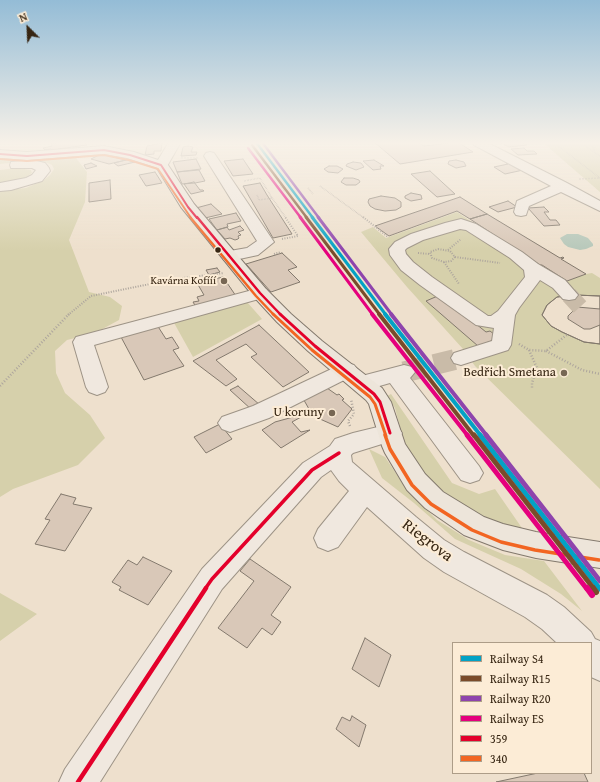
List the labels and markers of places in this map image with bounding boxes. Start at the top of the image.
unlabelled marker [213,245,223,255]
place label: Kavárna Kofííí [151,274,216,288]
marker: Kavárna Kofííí [219,276,229,286]
place label: Bedřich Smetana [464,365,556,381]
marker: Bedřich Smetana [559,368,569,378]
place label: U koruny [273,405,324,421]
marker: U koruny [327,408,337,418]

